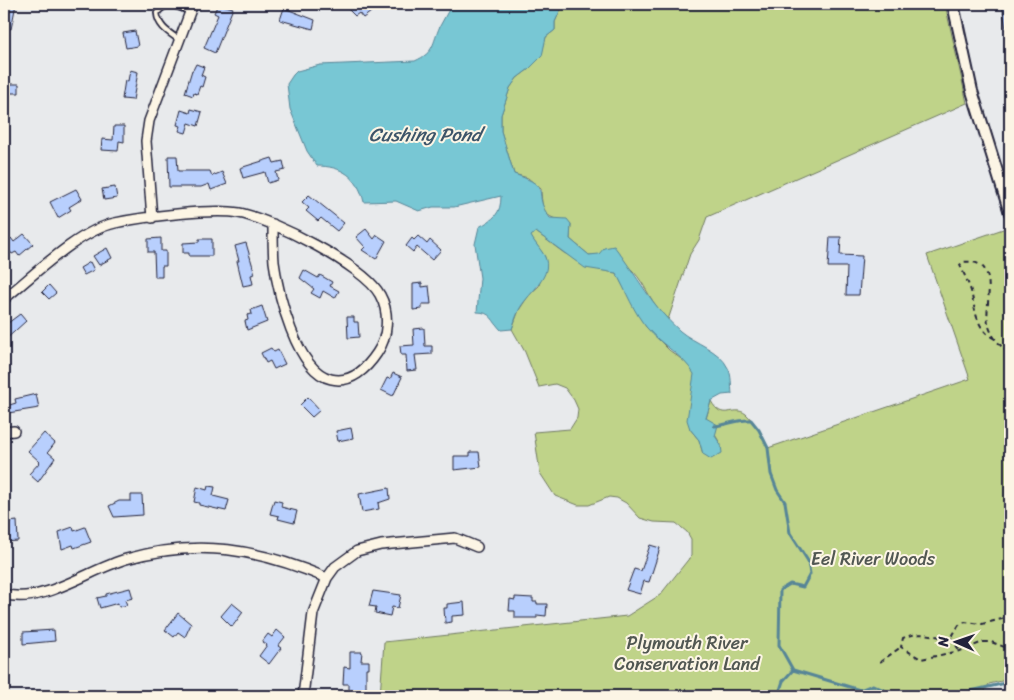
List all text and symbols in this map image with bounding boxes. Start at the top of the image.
water label: Cushing Pond [369,118,486,151]
park label: Eel River Woods [811,543,936,575]
north arrow [932,618,982,668]
park label: Plymouth River Conservation Land [614,627,761,680]
text: N [931,636,956,648]

